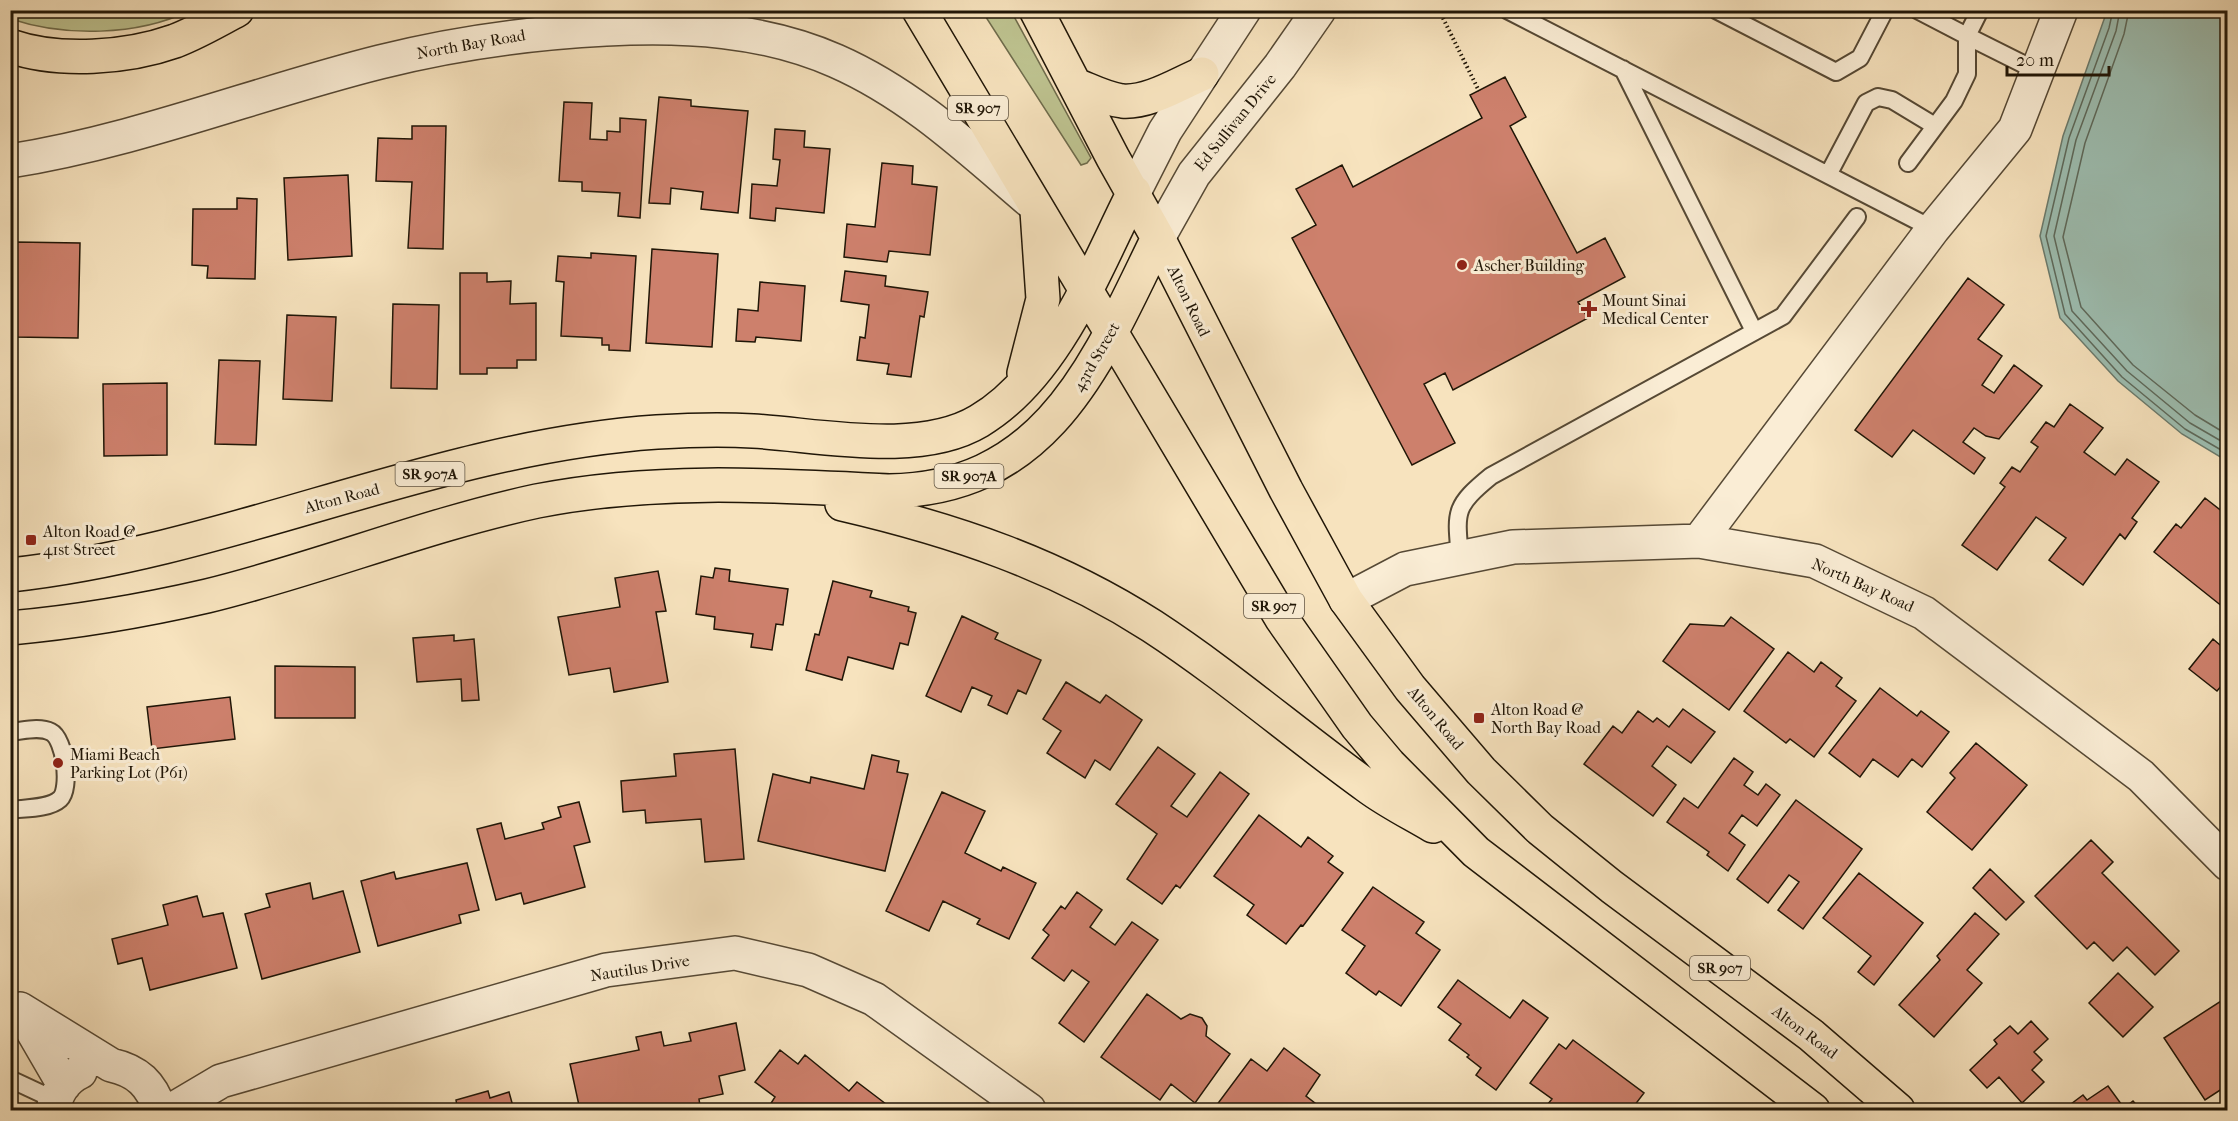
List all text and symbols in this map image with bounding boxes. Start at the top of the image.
street label: North Bay Road [415,25,527,63]
scale bar [2007,39,2109,77]
text: 20 m [2016,50,2054,71]
street label: Ed Sullivan Drive [1190,70,1280,174]
road number: SR 907 [948,96,1008,120]
place label: Ascher Building [1473,256,1585,275]
marker: Ascher Building [1455,258,1469,272]
street label: Alton Road [1163,261,1214,340]
place label: Mount Sinai Medical Center [1602,291,1708,328]
marker: Mount Sinai Medical Center [1580,300,1598,318]
street label: 43rd Street [1069,319,1124,395]
road number: SR 907A [396,462,464,486]
road number: SR 907A [934,464,1004,488]
street label: Alton Road [302,479,382,517]
place label: Alton Road @ 41st Street [42,522,135,559]
marker: Alton Road @ 41st Street [24,533,38,547]
street label: North Bay Road [1809,554,1917,616]
road number: SR 907 [1244,594,1304,618]
street label: Alton Road [1403,682,1468,754]
place label: Alton Road @ North Bay Road [1490,700,1601,737]
marker: Alton Road @ North Bay Road [1472,711,1486,725]
place label: Miami Beach Parking Lot (P61) [70,745,188,782]
marker: Miami Beach Parking Lot (P61) [51,756,65,770]
street label: Nautilus Drive [589,951,691,985]
road number: SR 907 [1690,956,1750,980]
street label: Alton Road [1768,1001,1842,1063]

